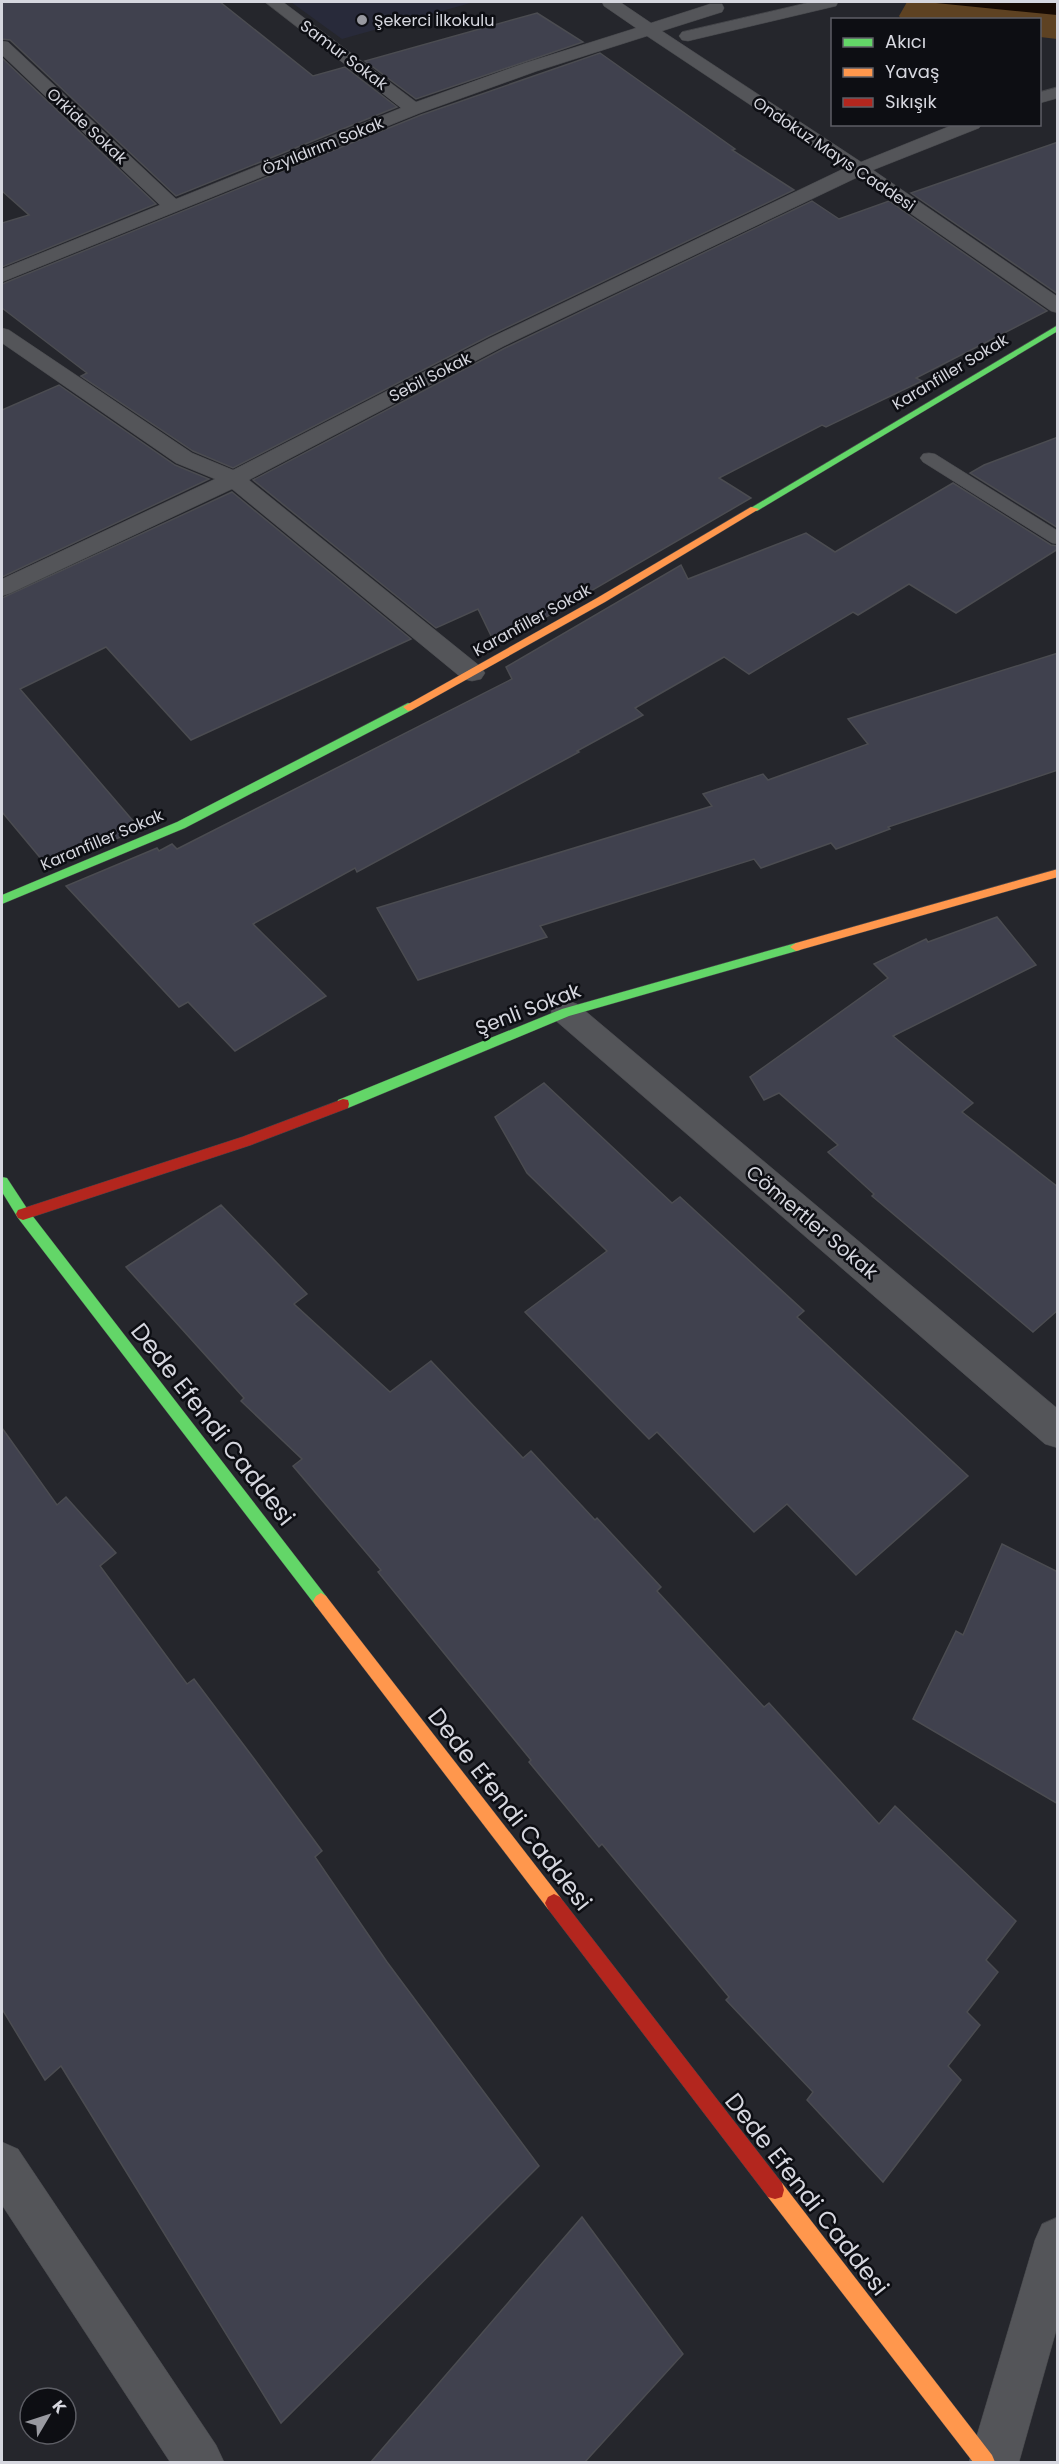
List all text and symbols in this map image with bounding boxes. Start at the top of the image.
place label: Şekerci İlkokulu [374,9,494,32]
marker: Şekerci İlkokulu [355,13,369,27]
street label: Samur Sokak [296,14,393,96]
legend [831,18,1041,126]
text: Akıcı [885,29,926,54]
text: Yavaş [885,59,939,84]
street label: Orkide Sokak [42,83,133,170]
text: Sıkışık [885,89,938,114]
street label: Ondokuz Mayıs Caddesi [748,91,920,217]
street label: Özyıldırım Sokak [259,111,388,181]
street label: Karanfiller Sokak [888,328,1013,416]
street label: Sebil Sokak [385,346,476,407]
street label: Karanfiller Sokak [469,578,596,662]
street label: Karanfiller Sokak [37,803,168,876]
street label: Şenli Sokak [471,976,585,1042]
street label: Cömertler Sokak [740,1158,885,1286]
street label: Dede Efendi Caddesi [123,1316,303,1532]
street label: Dede Efendi Caddesi [420,1701,600,1917]
street label: Dede Efendi Caddesi [717,2086,897,2302]
north arrow [18,2386,78,2446]
text: K [47,2395,72,2418]

